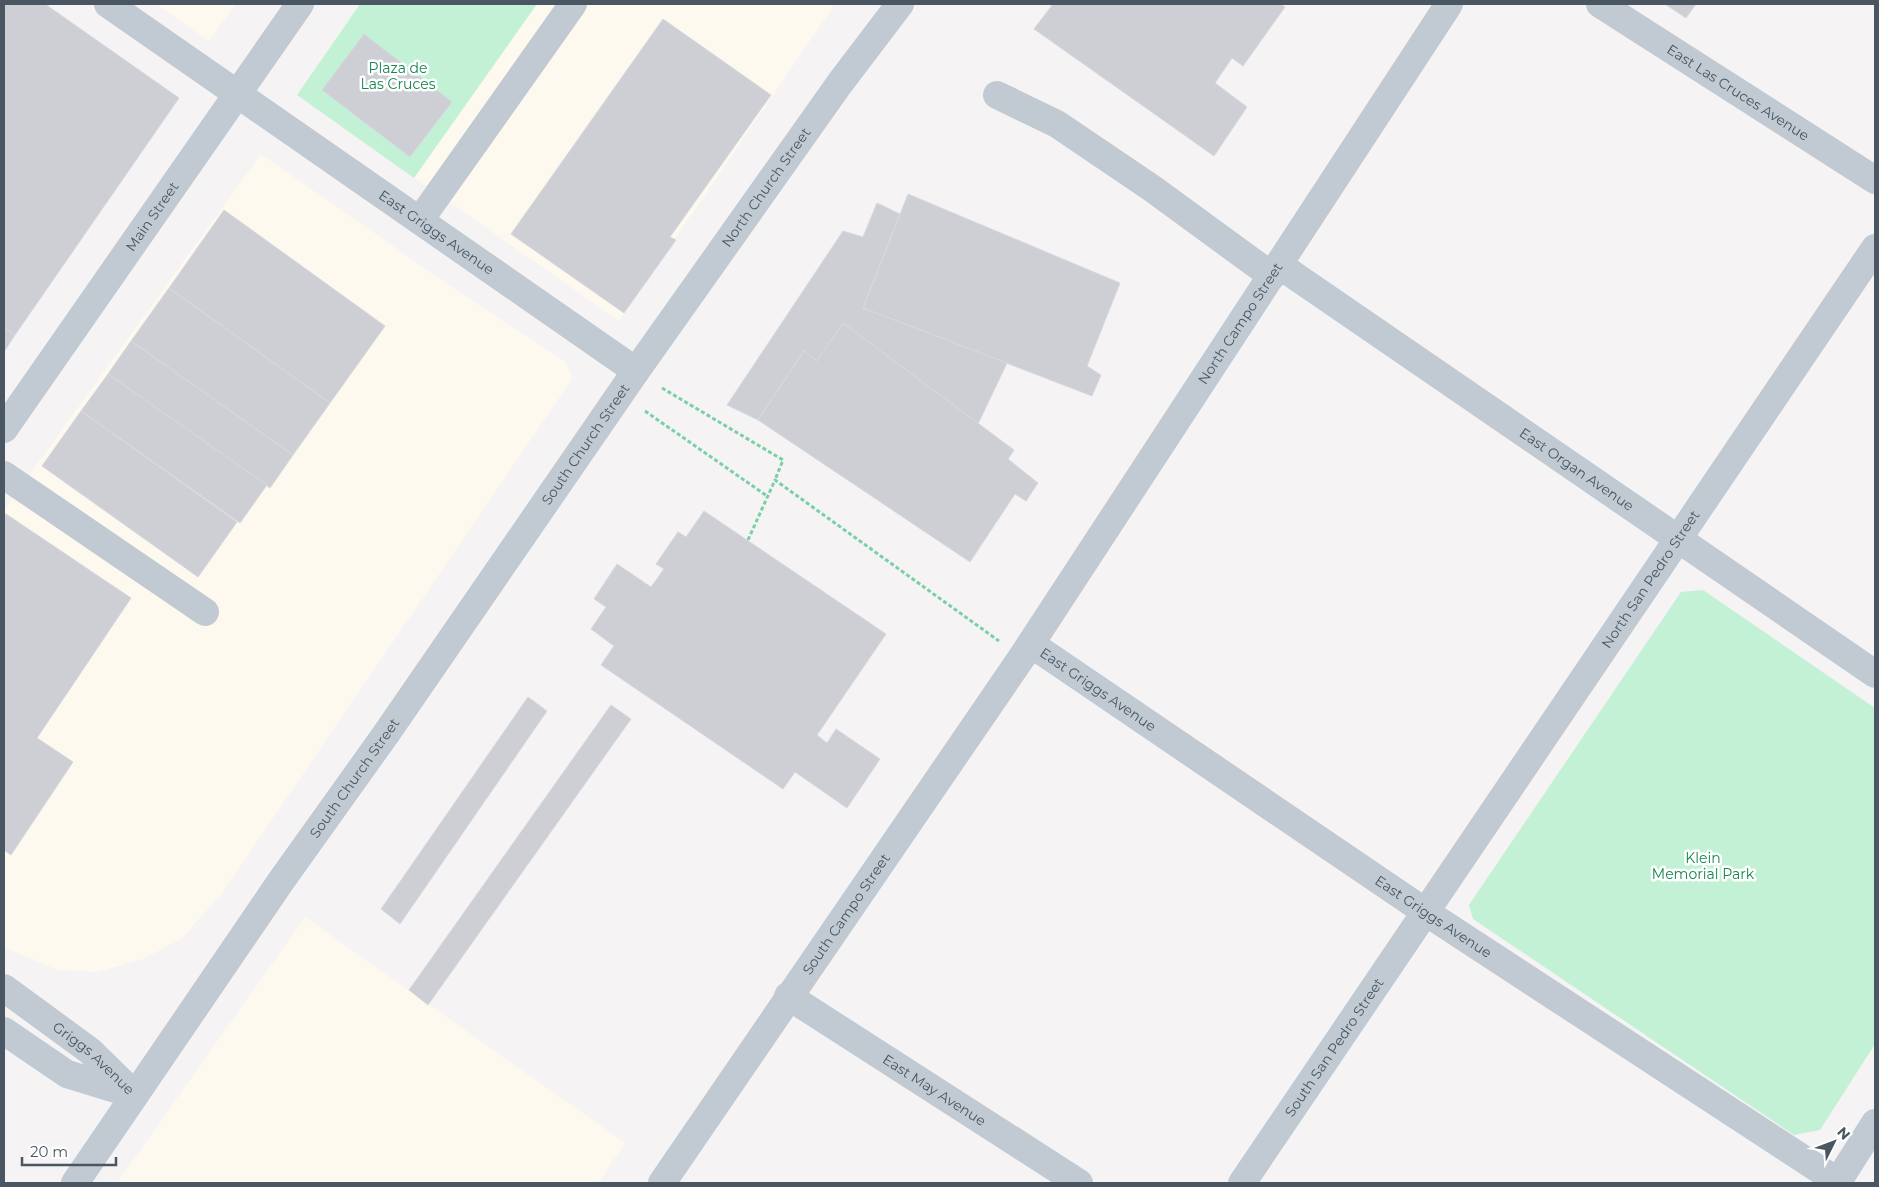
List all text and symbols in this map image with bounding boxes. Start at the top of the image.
street label: East Las Cruces Avenue [1664,40,1813,145]
park label: Plaza de Las Cruces [361,59,436,93]
street label: North Church Street [718,124,815,251]
street label: Main Street [122,178,183,255]
street label: East Griggs Avenue [375,186,498,279]
street label: North Campo Street [1194,259,1287,388]
street label: South Church Street [538,380,634,508]
street label: East Organ Avenue [1516,424,1637,515]
street label: North San Pedro Street [1597,506,1704,652]
street label: East Griggs Avenue [1037,644,1160,735]
street label: South Church Street [306,714,403,842]
park label: Klein Memorial Park [1652,849,1755,883]
street label: South Campo Street [798,850,894,978]
street label: East Griggs Avenue [1372,871,1495,962]
street label: South San Pedro Street [1281,974,1388,1120]
street label: Griggs Avenue [49,1018,138,1099]
street label: East May Avenue [879,1050,989,1130]
north arrow [1809,1117,1859,1167]
text: N [1833,1123,1854,1144]
scale bar [22,1134,116,1166]
text: 20 m [30,1142,68,1161]

